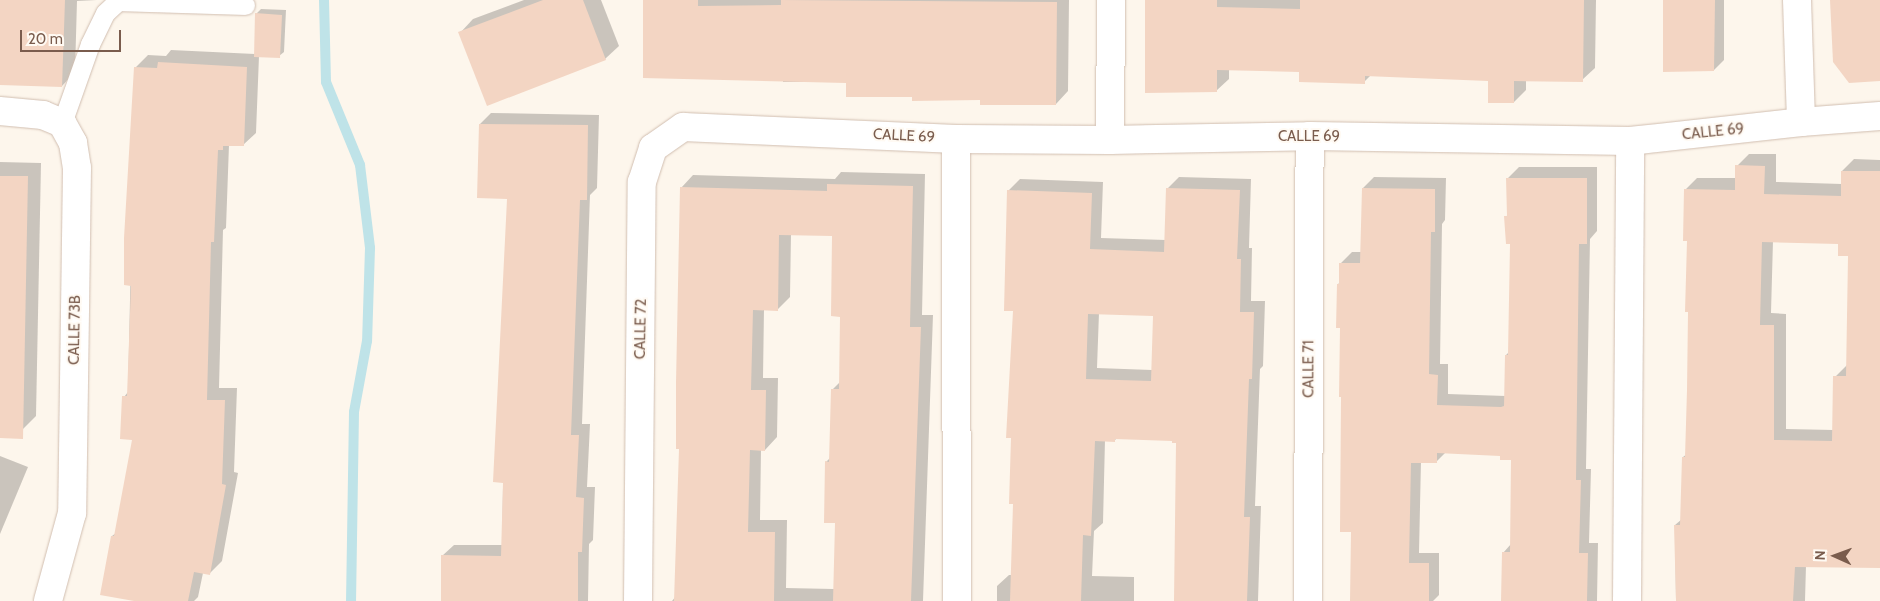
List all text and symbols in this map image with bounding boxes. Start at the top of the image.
scale bar [22,20,124,52]
text: 20 m [28,30,63,48]
street label: CALLE 69 [1681,120,1745,144]
street label: CALLE 69 [872,125,936,147]
street label: CALLE 69 [1278,128,1340,146]
street label: CALLE 73B [65,295,85,365]
street label: CALLE 72 [631,299,651,359]
street label: CALLE 71 [1300,340,1318,398]
north arrow [1810,531,1860,581]
text: N [1811,550,1829,561]

